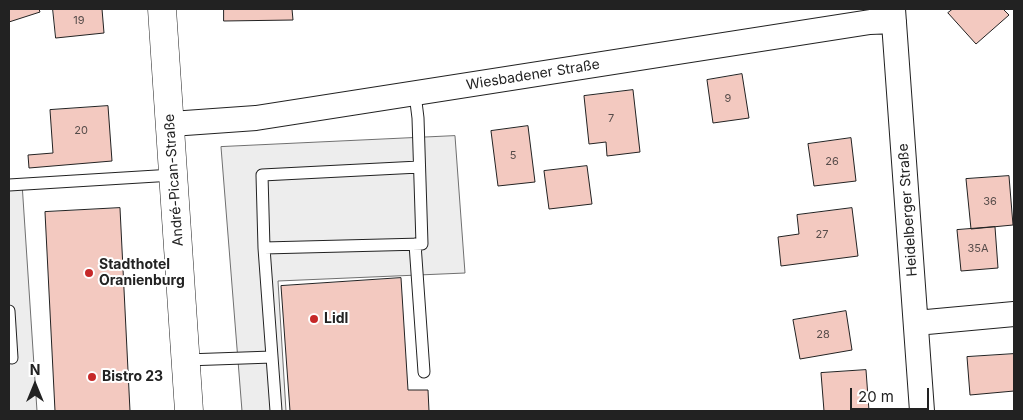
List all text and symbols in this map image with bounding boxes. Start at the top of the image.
house number: 19 [73,14,85,28]
street label: Wiesbadener Straße [465,56,601,94]
house number: 9 [725,92,731,106]
house number: 7 [608,112,614,126]
street label: André-Pican-Straße [161,113,187,247]
house number: 20 [74,124,88,138]
street label: Heidelberger Straße [895,143,921,277]
house number: 5 [510,149,516,163]
house number: 26 [825,155,839,169]
house number: 36 [983,195,997,209]
house number: 27 [816,228,828,242]
house number: 35A [967,242,989,256]
place label: Stadthotel Oranienburg [99,257,185,290]
marker: Stadthotel Oranienburg [83,267,95,279]
place label: Lidl [324,311,348,327]
marker: Lidl [308,313,320,325]
house number: 28 [816,328,830,342]
north arrow [10,360,60,410]
text: N [30,361,40,378]
place label: Bistro 23 [102,369,163,385]
marker: Bistro 23 [86,371,98,383]
scale bar [853,378,932,410]
text: 20 m [858,387,894,406]

